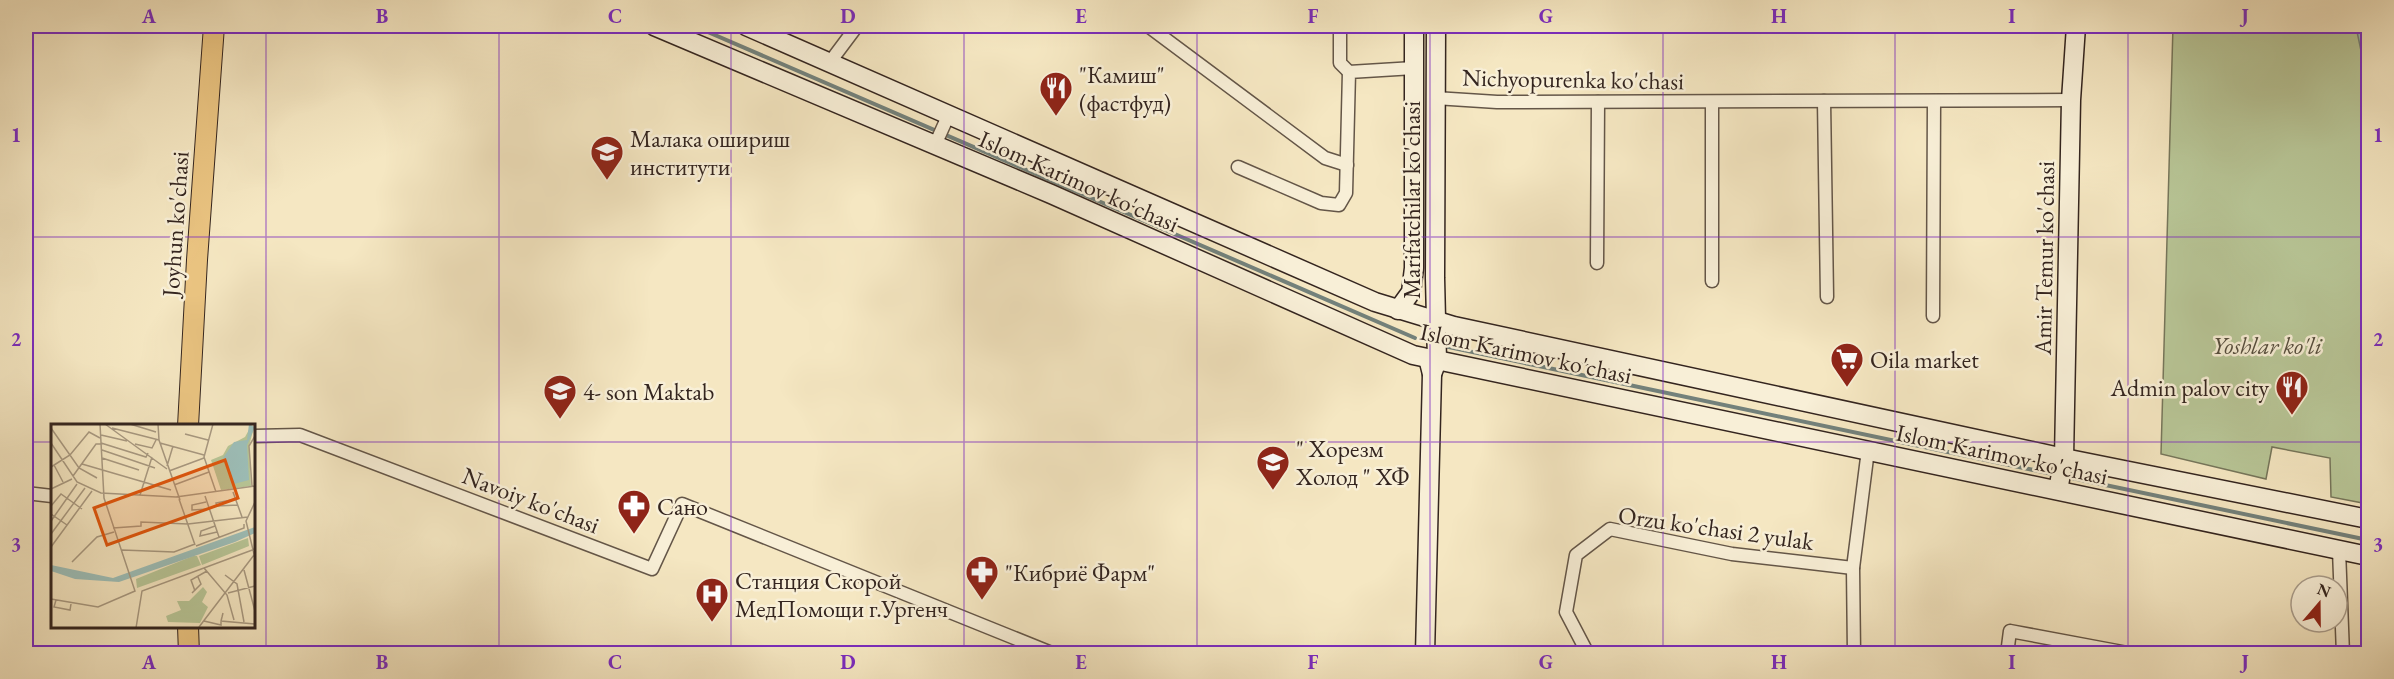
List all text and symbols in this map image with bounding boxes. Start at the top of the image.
text: A [141,3,157,29]
text: B [376,3,388,29]
text: C [608,3,622,29]
text: D [840,3,856,29]
text: E [1075,3,1087,29]
text: F [1308,3,1319,29]
text: G [1539,3,1553,29]
text: H [1771,3,1787,29]
text: I [2008,3,2016,29]
text: J [2239,3,2249,29]
place label: "Камиш" (фастфуд) [1079,59,1171,118]
street label: Nichyopurenka ko'chasi [1462,62,1684,96]
restaurant icon: "Камиш" (фастфуд) [1038,70,1074,117]
street label: Marifatchilar ko'chasi [1396,101,1427,299]
text: 1 [11,122,21,148]
text: 1 [2373,122,2383,148]
place label: Малака ошириш институти [630,123,791,182]
street label: Islom Karimov ko'chasi [974,123,1184,239]
school or university icon: Малака ошириш институти [589,134,625,181]
street label: Joyhun ko'chasi [154,150,196,300]
street label: Amir Temur ko'chasi [2027,160,2061,356]
street label: Islom Karimov ko'chasi [1417,315,1635,391]
text: 2 [11,326,22,352]
text: 2 [2373,326,2384,352]
park label: Yoshlar ko'li [2212,330,2323,361]
supermarket icon: Oila market [1829,341,1865,388]
place label: Oila market [1870,344,1979,375]
restaurant icon: Admin palov city [2274,369,2310,416]
place label: Admin palov city [2109,372,2269,403]
school or university icon: 4- son Maktab [542,373,578,420]
place label: 4- son Maktab [583,376,714,407]
street label: Islom Karimov ko'chasi [1893,416,2111,492]
inset map [51,424,255,628]
place label: " Хорезм Холод " ХФ [1295,433,1410,492]
school or university icon: " Хорезм Холод " ХФ [1255,444,1291,491]
street label: Navoiy ko'chasi [458,460,604,540]
pharmacy icon: Сано [616,488,652,535]
place label: Сано [657,491,708,522]
street label: Orzu ko'chasi 2 yulak [1616,499,1816,557]
text: 3 [11,531,21,557]
text: 3 [2373,531,2383,557]
pharmacy icon: "Кибриё Фарм" [964,554,1000,601]
place label: "Кибриё Фарм" [1005,557,1155,588]
place label: Станция Скорой МедПомощи г.Ургенч [735,565,948,624]
north arrow [2289,574,2349,634]
hospital icon: Станция Скорой МедПомощи г.Ургенч [694,576,730,623]
text: N [2314,578,2334,602]
text: A [141,649,157,675]
text: B [376,649,388,675]
text: C [608,649,622,675]
text: D [840,649,856,675]
text: E [1075,649,1087,675]
text: F [1308,649,1319,675]
text: G [1539,649,1553,675]
text: H [1771,649,1787,675]
text: I [2008,649,2016,675]
text: J [2239,649,2249,675]

